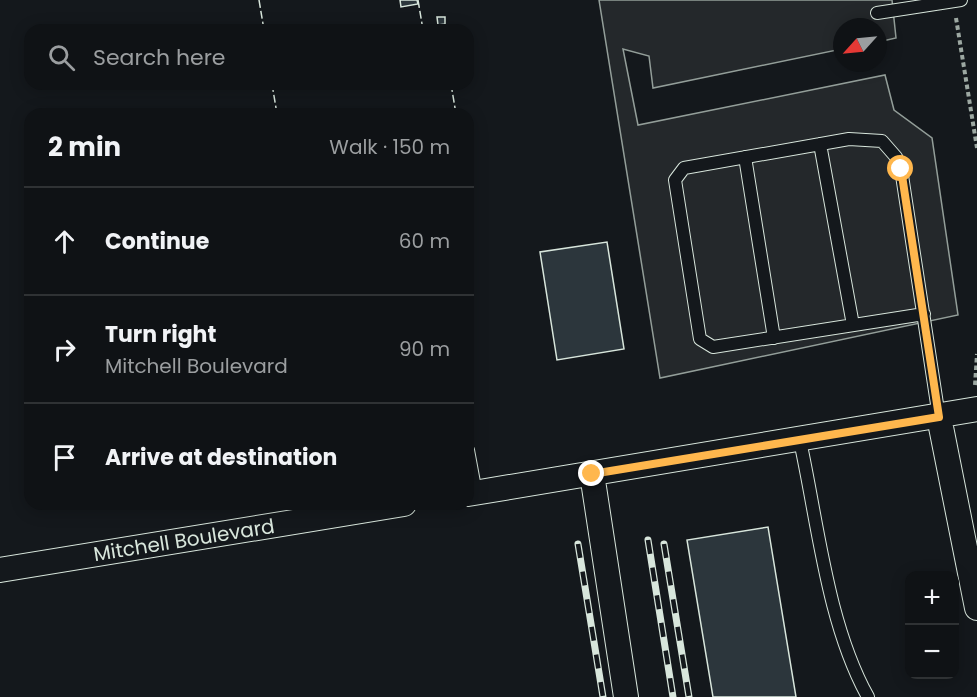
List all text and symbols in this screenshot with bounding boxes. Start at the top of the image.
north arrow [833,18,887,72]
search box [24,24,474,90]
icon: search [45,41,78,74]
text: Search here [93,42,226,73]
text: 2 min [48,129,121,165]
text: Walk · 150 m [329,133,450,161]
route start [887,155,913,181]
icon: ahead [48,225,81,258]
text: Continue [105,226,209,257]
text: 60 m [399,227,450,255]
text: Turn right [105,319,216,350]
icon: right [48,333,81,366]
text: 90 m [399,335,450,363]
text: Mitchell Boulevard [105,352,288,380]
icon: arrive [48,441,81,474]
text: Arrive at destination [105,442,337,473]
route end [578,460,604,486]
street label: Mitchell Boulevard [92,512,276,568]
map controls [905,571,959,679]
button: + [905,571,959,625]
button: − [905,625,959,679]

